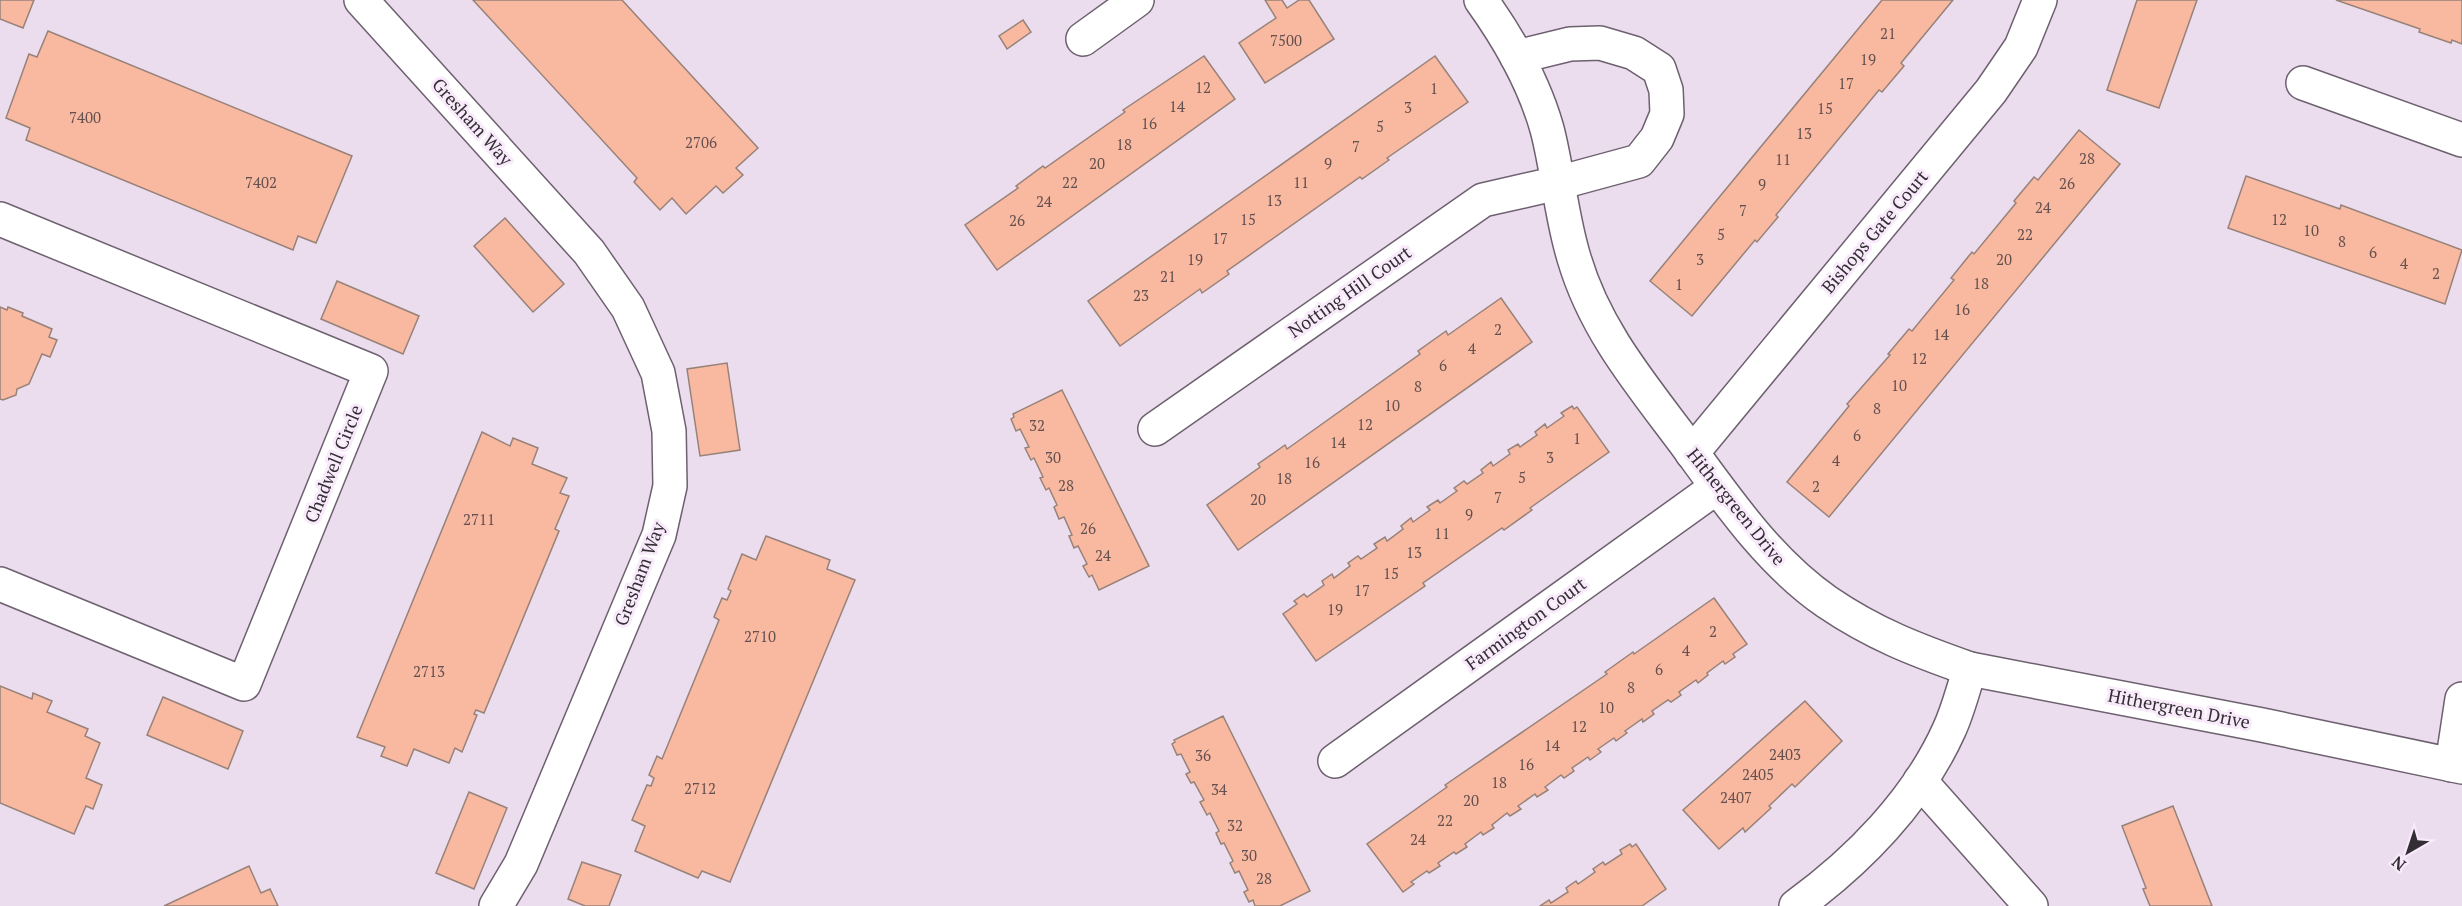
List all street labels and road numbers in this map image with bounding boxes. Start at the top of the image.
street label: Gresham Way [427,73,519,171]
street label: Bishops Gate Court [1816,165,1933,298]
street label: Notting Hill Court [1283,240,1416,343]
street label: Chadwell Circle [299,401,368,526]
street label: Hithergreen Drive [1682,443,1791,570]
street label: Gresham Way [608,517,670,629]
street label: Farmington Court [1460,571,1591,675]
street label: Hithergreen Drive [2106,682,2252,734]

